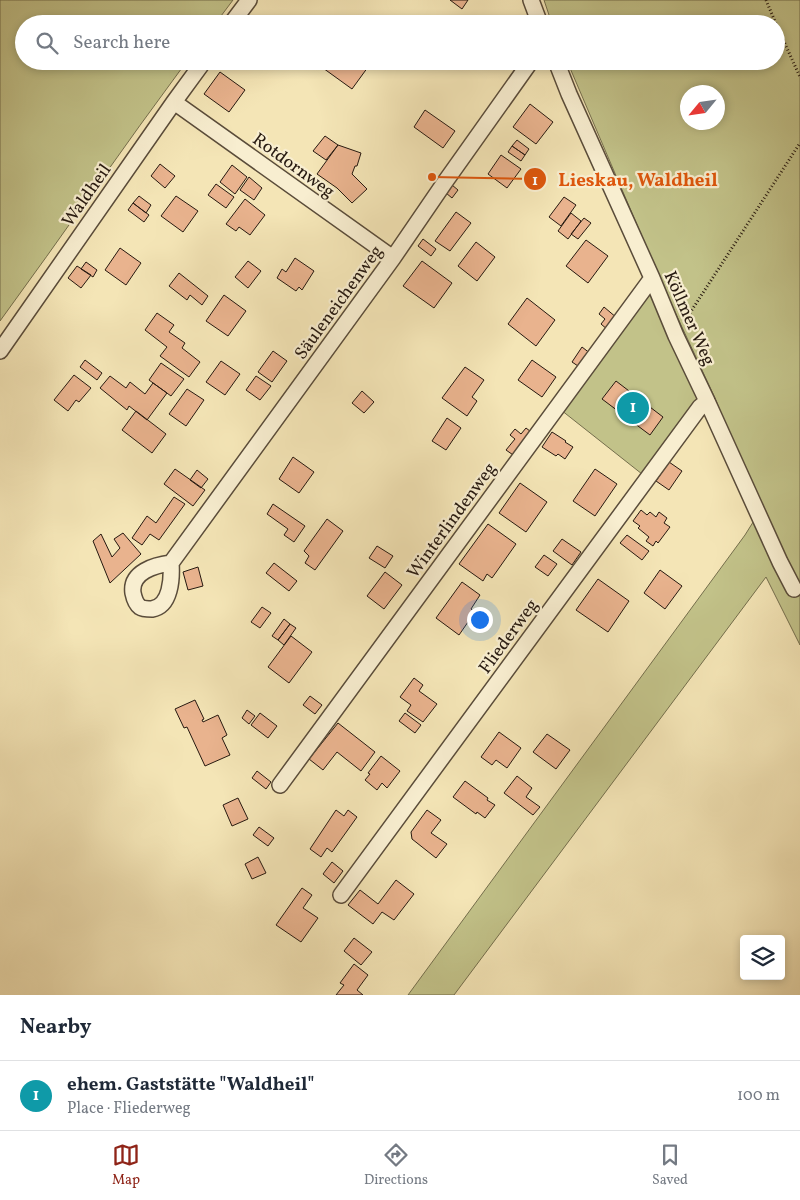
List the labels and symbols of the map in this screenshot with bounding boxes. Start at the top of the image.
north arrow [680,85,725,130]
street label: Rotdornweg [247,128,339,205]
street label: Waldheil [57,159,118,232]
callout: Lieskau, Waldheil [523,162,728,196]
text: Lieskau, Waldheil [558,168,718,194]
text: 1 [532,171,538,192]
street label: Säuleneichenweg [289,241,389,365]
street label: Köllmer Weg [657,267,721,370]
pin: 1 [617,389,649,427]
street label: Winterlindenweg [402,458,503,584]
street label: Fliederweg [473,594,545,679]
your location [467,607,493,633]

